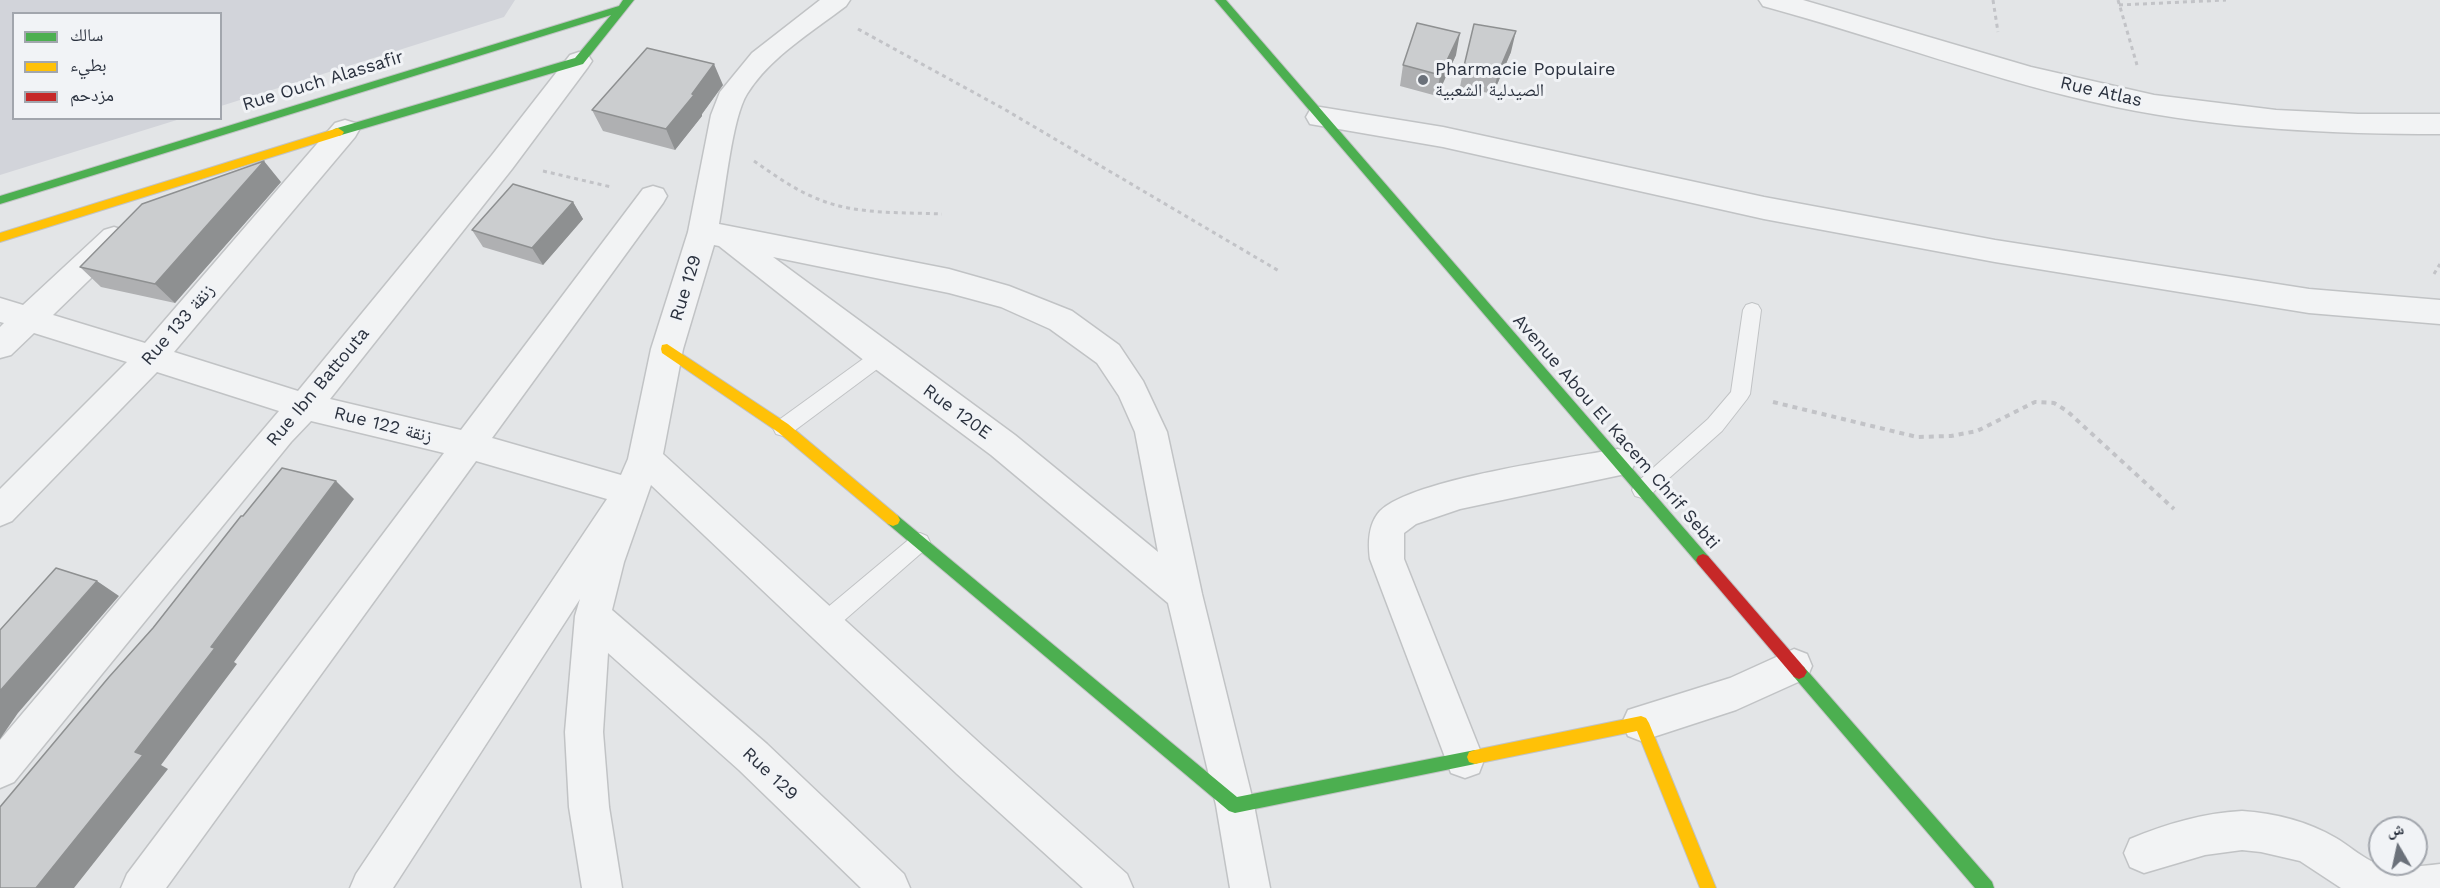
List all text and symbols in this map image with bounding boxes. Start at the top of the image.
legend [12,12,222,120]
text: سالك [70,24,103,45]
street label: Rue Ouch Alassafir [240,46,406,116]
text: بطيء [70,54,107,75]
place label: Pharmacie Populaire الصيدلية الشعبية [1435,59,1615,101]
street label: Rue Atlas [2058,72,2144,112]
marker: Pharmacie Populaire الصيدلية الشعبية [1416,73,1430,87]
text: مزدحم [70,84,114,105]
street label: Rue 129 [666,252,706,324]
street label: Rue 133 زنقة [137,280,219,370]
street label: Avenue Abou El Kacem Chrif Sebti [1508,310,1724,554]
street label: Rue Ibn Battouta [262,323,374,451]
street label: Rue 120E [918,380,996,444]
street label: Rue 122 زنقة [332,402,434,448]
street label: Rue 129 [738,743,802,805]
north arrow [2368,816,2428,876]
text: ش [2386,819,2405,840]

